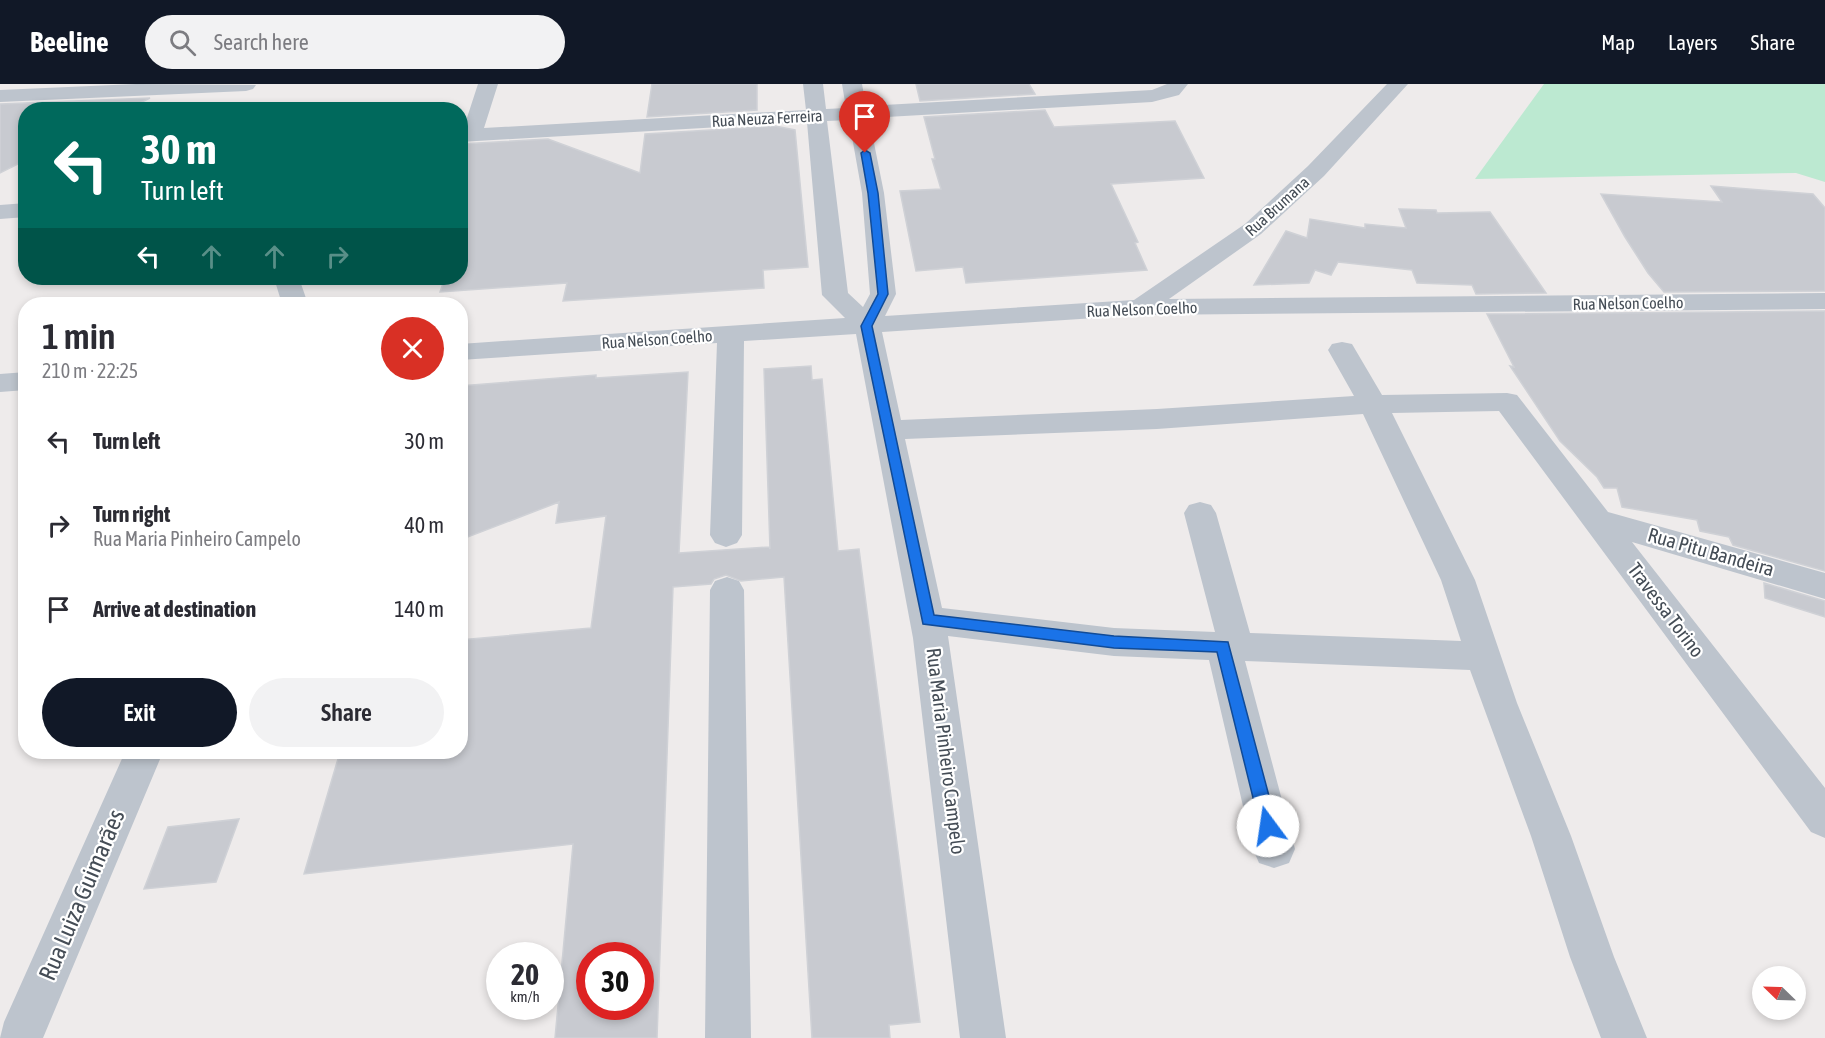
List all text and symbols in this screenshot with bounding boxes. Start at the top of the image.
search box [145,15,565,69]
text: Beeline [30,26,109,58]
icon: search [166,26,199,59]
text: Search here [214,29,309,55]
text: Map [1601,30,1635,54]
text: Layers [1668,30,1718,54]
text: Share [1751,30,1795,54]
pin [839,91,890,153]
icon: arrive [848,100,881,133]
street label: Rua Neuza Ferreira [711,106,823,130]
text: 30 m [141,125,216,173]
icon: left [42,126,120,204]
street label: Rua Brumana [1241,173,1313,239]
text: Turn left [141,175,224,206]
icon: left [132,240,165,273]
icon: ahead [195,240,228,273]
icon: ahead [258,240,291,273]
icon: right [321,240,354,273]
street label: Rua Nelson Coelho [1572,293,1684,313]
street label: Rua Nelson Coelho [1086,298,1198,320]
text: 1 min [42,315,116,357]
button: close [381,317,444,380]
street label: Rua Nelson Coelho [601,326,713,352]
text: 210 m · 22:25 [42,359,138,382]
icon: left [42,425,75,458]
text: Turn left [93,428,160,454]
text: 30 m [404,428,444,454]
text: Turn right [93,501,170,527]
icon: right [42,509,75,542]
text: 40 m [404,512,444,538]
street label: Rua Pitu Bandeira [1645,523,1777,581]
text: Rua Maria Pinheiro Campelo [93,527,301,550]
street label: Travessa Torino [1623,558,1709,661]
icon: arrive [42,593,75,626]
text: Arrive at destination [93,596,256,622]
text: 140 m [394,596,444,622]
street label: Rua Maria Pinheiro Campelo [922,646,971,855]
button: Exit [42,678,237,747]
button: Share [249,678,444,747]
position arrow [1236,794,1300,858]
street label: Rua Luiza Guimarães [33,805,130,984]
speed limit sign: 30 [576,942,654,1020]
text: 20 [511,957,539,991]
north arrow [1752,966,1806,1020]
map controls [1752,966,1806,1020]
text: km/h [510,988,540,1005]

